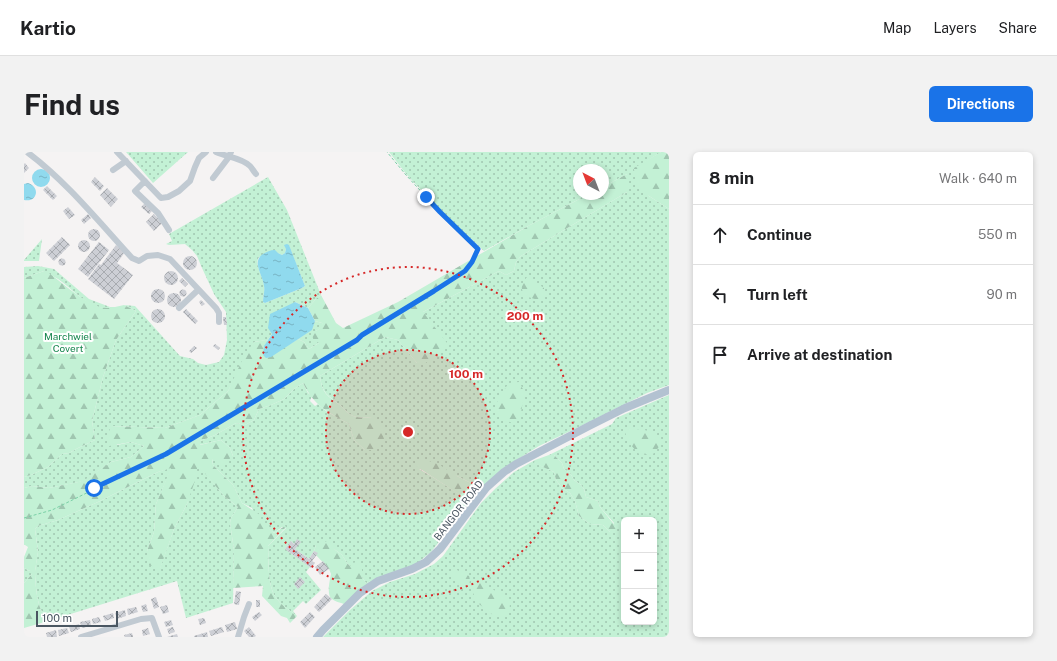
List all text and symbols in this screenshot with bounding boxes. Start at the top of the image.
text: Kartio [20,17,76,39]
text: Map [883,20,911,36]
text: Layers [933,20,977,36]
text: Share [999,20,1037,36]
button: Directions [929,86,1033,122]
text: Find us [24,88,120,121]
north arrow [573,164,609,200]
text: 8 min [709,168,754,188]
text: Walk · 640 m [939,171,1017,186]
route end [417,188,435,206]
icon: ahead [709,224,731,246]
text: Continue [747,226,812,243]
text: 550 m [978,227,1017,242]
icon: left [709,284,731,306]
text: Turn left [747,286,808,303]
text: 90 m [987,287,1017,302]
text: 200 m [507,309,543,323]
park label: Marchwiel Covert [44,330,92,354]
icon: arrive [709,344,731,366]
text: Arrive at destination [747,346,892,363]
text: 100 m [449,367,483,381]
centre of rings [401,425,415,439]
street label: BANGOR ROAD [431,478,485,542]
route start [85,479,103,497]
map controls [621,517,657,625]
button: + [621,517,657,553]
button: − [621,553,657,589]
button: layers [621,589,657,625]
scale bar [36,609,118,628]
text: 100 m [42,612,72,624]

